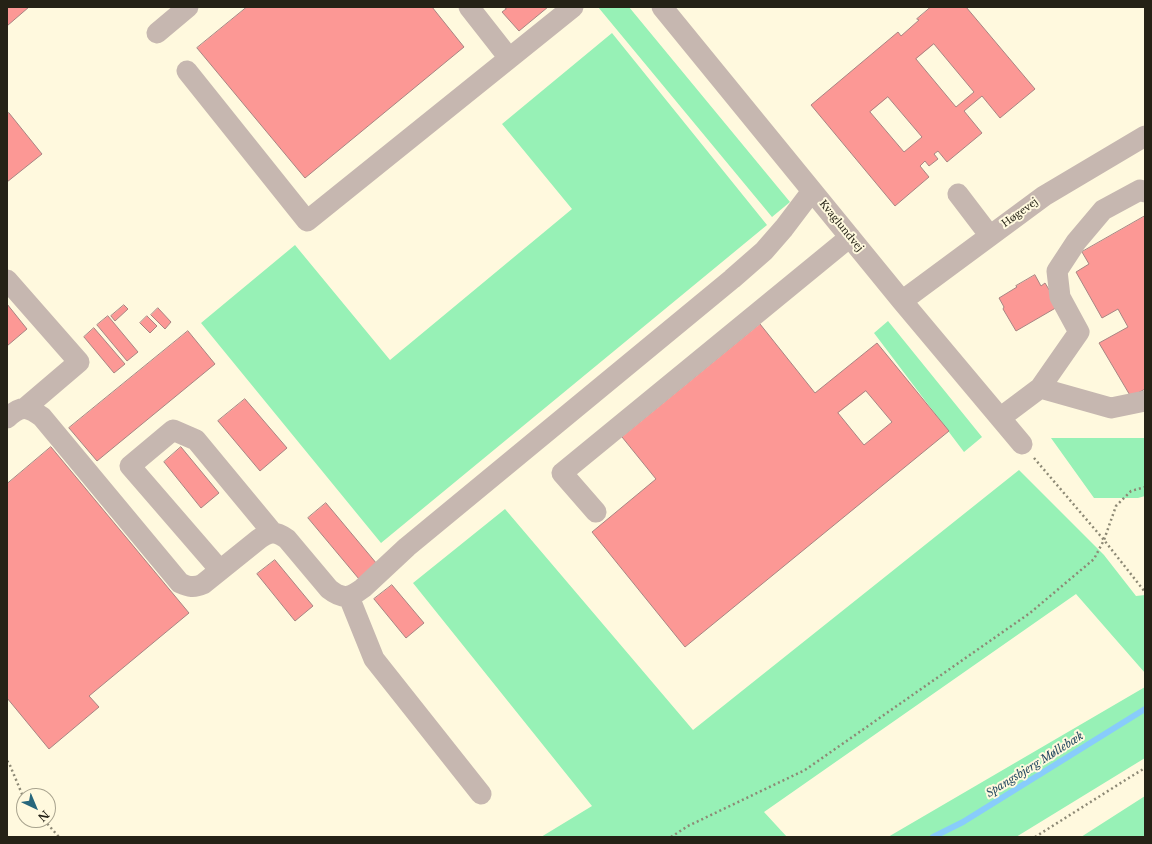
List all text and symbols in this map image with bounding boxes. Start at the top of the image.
street label: Høgevej [1000,196,1040,230]
street label: Kvaglundvej [817,198,865,254]
water label: Spangsbjerg Møllebæk [984,730,1086,800]
north arrow [16,788,56,828]
text: N [35,807,52,825]

